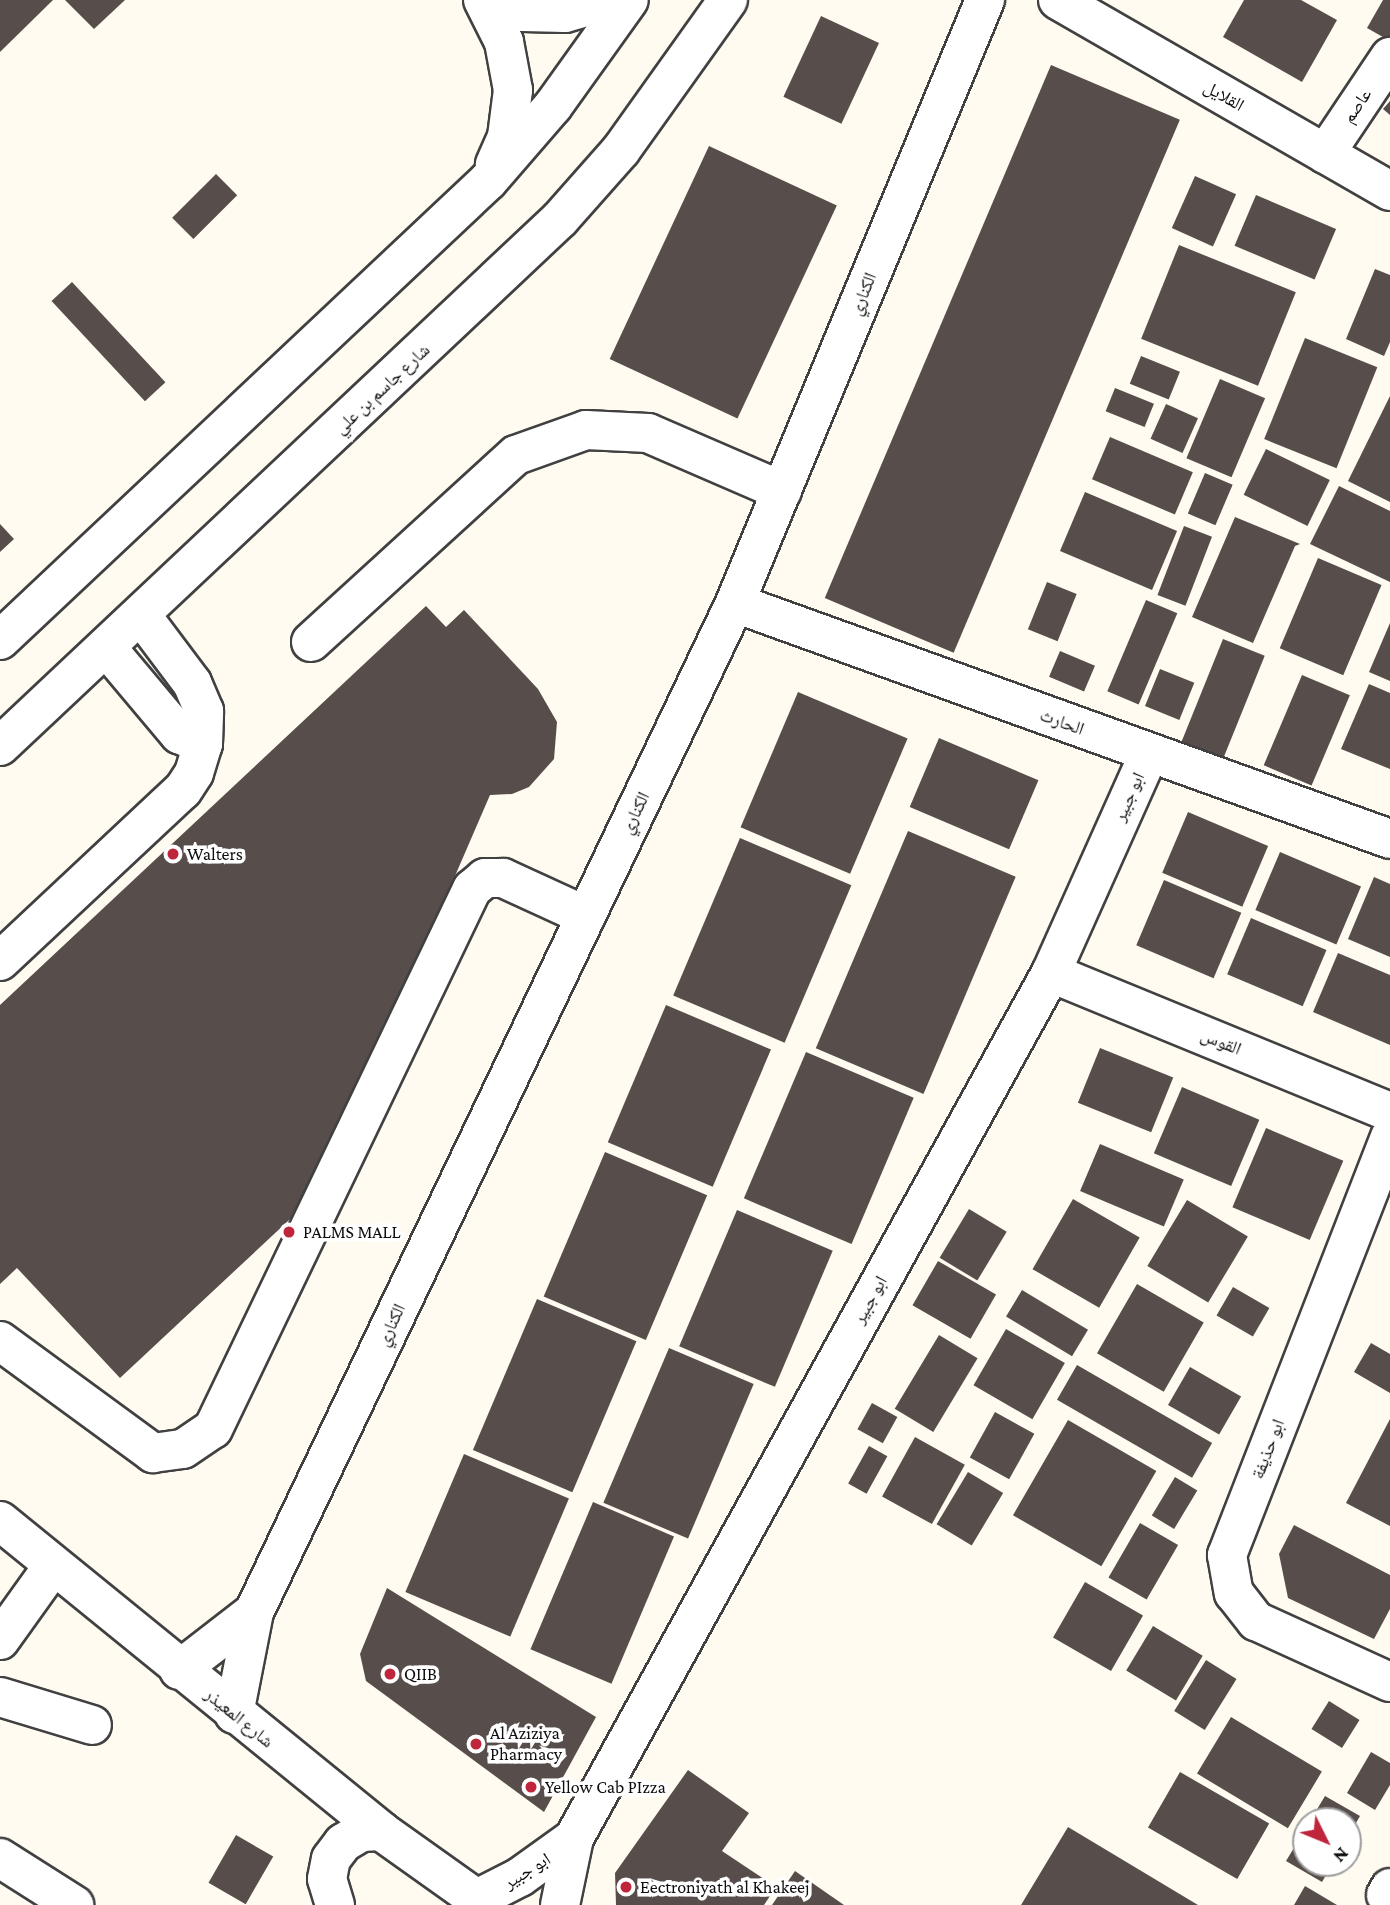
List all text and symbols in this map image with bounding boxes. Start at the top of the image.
street label: القلايل [1200,76,1248,116]
street label: عاصم [1338,85,1376,127]
street label: الكناري [845,269,881,319]
street label: شارع جاسم بن علي [330,339,434,439]
street label: الحارث [1037,704,1087,740]
street label: ابو جبير [1109,769,1149,825]
street label: الكناري [616,788,654,838]
place label: Walters [187,843,243,865]
marker: Walters [165,846,181,862]
street label: القوس [1198,1024,1244,1060]
place label: PALMS MALL [303,1221,401,1243]
marker: PALMS MALL [281,1224,297,1240]
street label: ابو جبير [848,1272,892,1328]
street label: الكناري [372,1300,410,1350]
street label: ابو حذيفة [1247,1416,1289,1482]
place label: QIIB [404,1663,437,1685]
marker: QIIB [382,1666,398,1682]
street label: شارع المعيذر [200,1684,278,1752]
place label: Al Aziziya Pharmacy [490,1723,562,1766]
marker: Al Aziziya Pharmacy [468,1736,484,1752]
place label: Yellow Cab PIzza [545,1776,666,1798]
marker: Yellow Cab PIzza [523,1779,539,1795]
north arrow [1292,1807,1362,1877]
text: N [1329,1843,1353,1867]
street label: ابو جبير [499,1848,555,1894]
place label: Eectroniyath al Khakeej [640,1876,809,1898]
marker: Eectroniyath al Khakeej [618,1879,634,1895]

